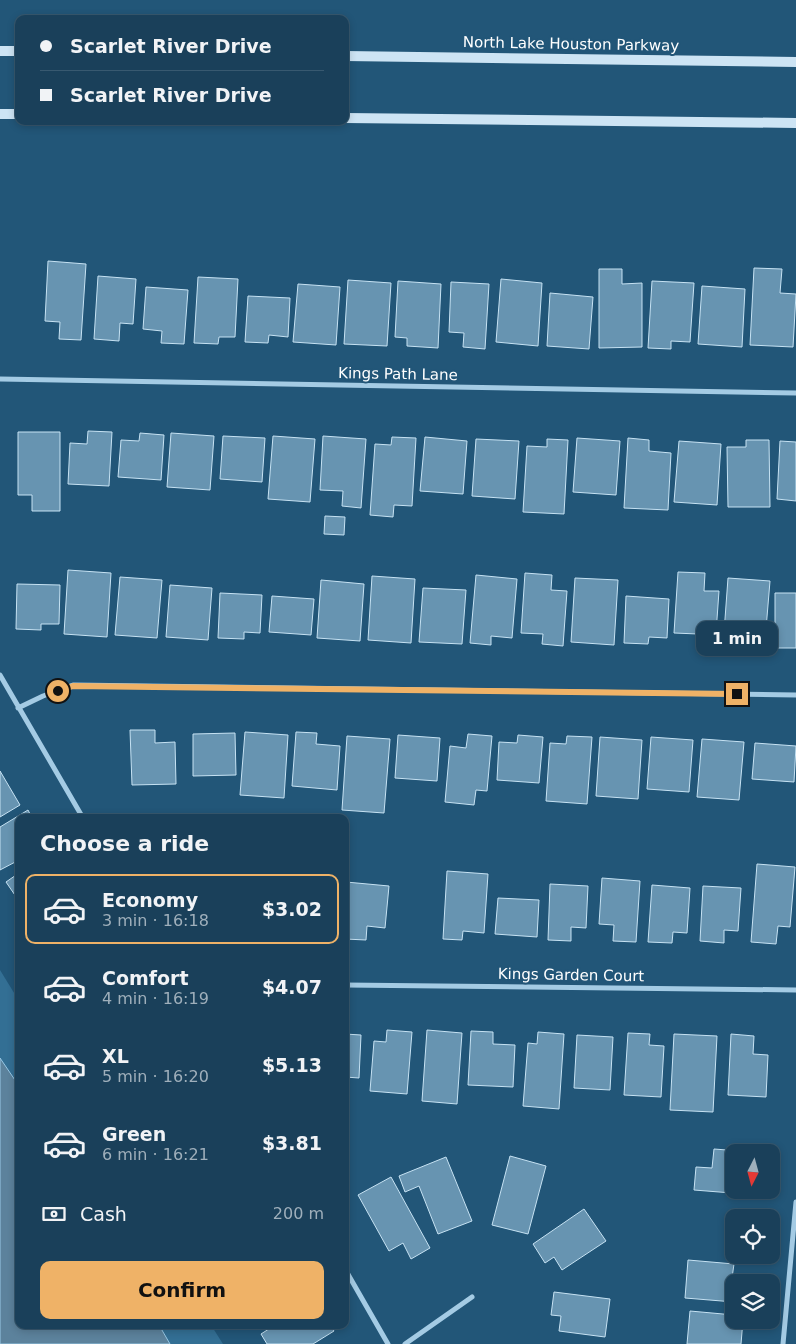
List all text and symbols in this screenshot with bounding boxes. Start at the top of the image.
street label: North Lake Houston Parkway [463,33,679,55]
text: Scarlet River Drive [70,35,272,57]
text: Scarlet River Drive [70,84,272,106]
street label: Kings Path Lane [338,364,458,384]
callout: 1 min [696,622,778,656]
text: 1 min [712,629,762,648]
route start [47,680,69,702]
route end [726,683,748,705]
text: Choose a ride [40,831,209,856]
icon: car [42,887,87,932]
text: Economy [102,889,198,911]
text: $3.02 [262,898,322,920]
text: 3 min · 16:18 [102,911,209,930]
icon: car [42,965,87,1010]
street label: Kings Garden Court [498,965,645,985]
text: Comfort [102,967,189,989]
text: $4.07 [262,976,322,998]
text: 4 min · 16:19 [102,989,209,1008]
icon: car [42,1043,87,1088]
text: XL [102,1045,129,1067]
text: $5.13 [262,1054,322,1076]
text: 5 min · 16:20 [102,1067,209,1086]
icon: car [42,1121,87,1166]
text: Green [102,1123,166,1145]
text: $3.81 [262,1132,322,1154]
north arrow [725,1144,780,1199]
map controls [725,1144,780,1329]
text: 6 min · 16:21 [102,1145,209,1164]
icon: cash [40,1200,68,1228]
text: Cash [80,1203,127,1225]
text: 200 m [273,1204,324,1223]
button: locate [725,1209,780,1264]
button: Confirm [40,1261,324,1319]
button: layers [725,1274,780,1329]

